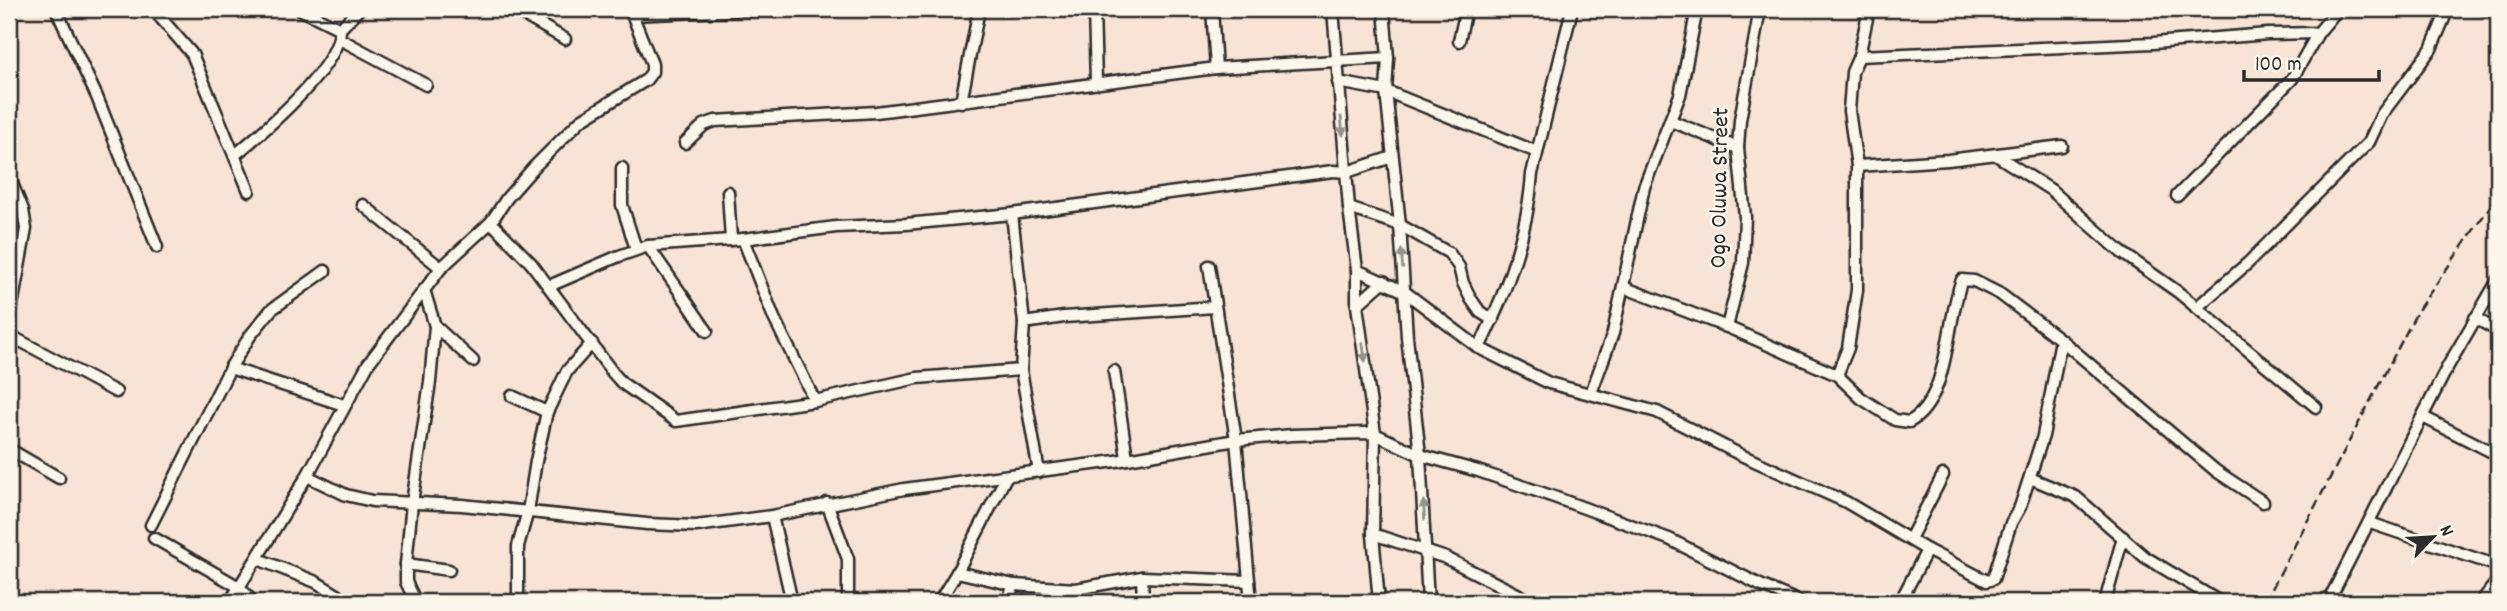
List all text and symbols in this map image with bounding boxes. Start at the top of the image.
scale bar [2244,38,2379,82]
text: 100 m [2255,51,2302,81]
street label: Ogo Oluwa Street [1703,107,1739,269]
one-way arrow [1337,115,1348,137]
one-way arrow [1396,247,1407,269]
one-way arrow [1358,341,1369,363]
one-way arrow [1418,498,1429,520]
north arrow [2398,503,2468,572]
text: N [2431,521,2459,541]

